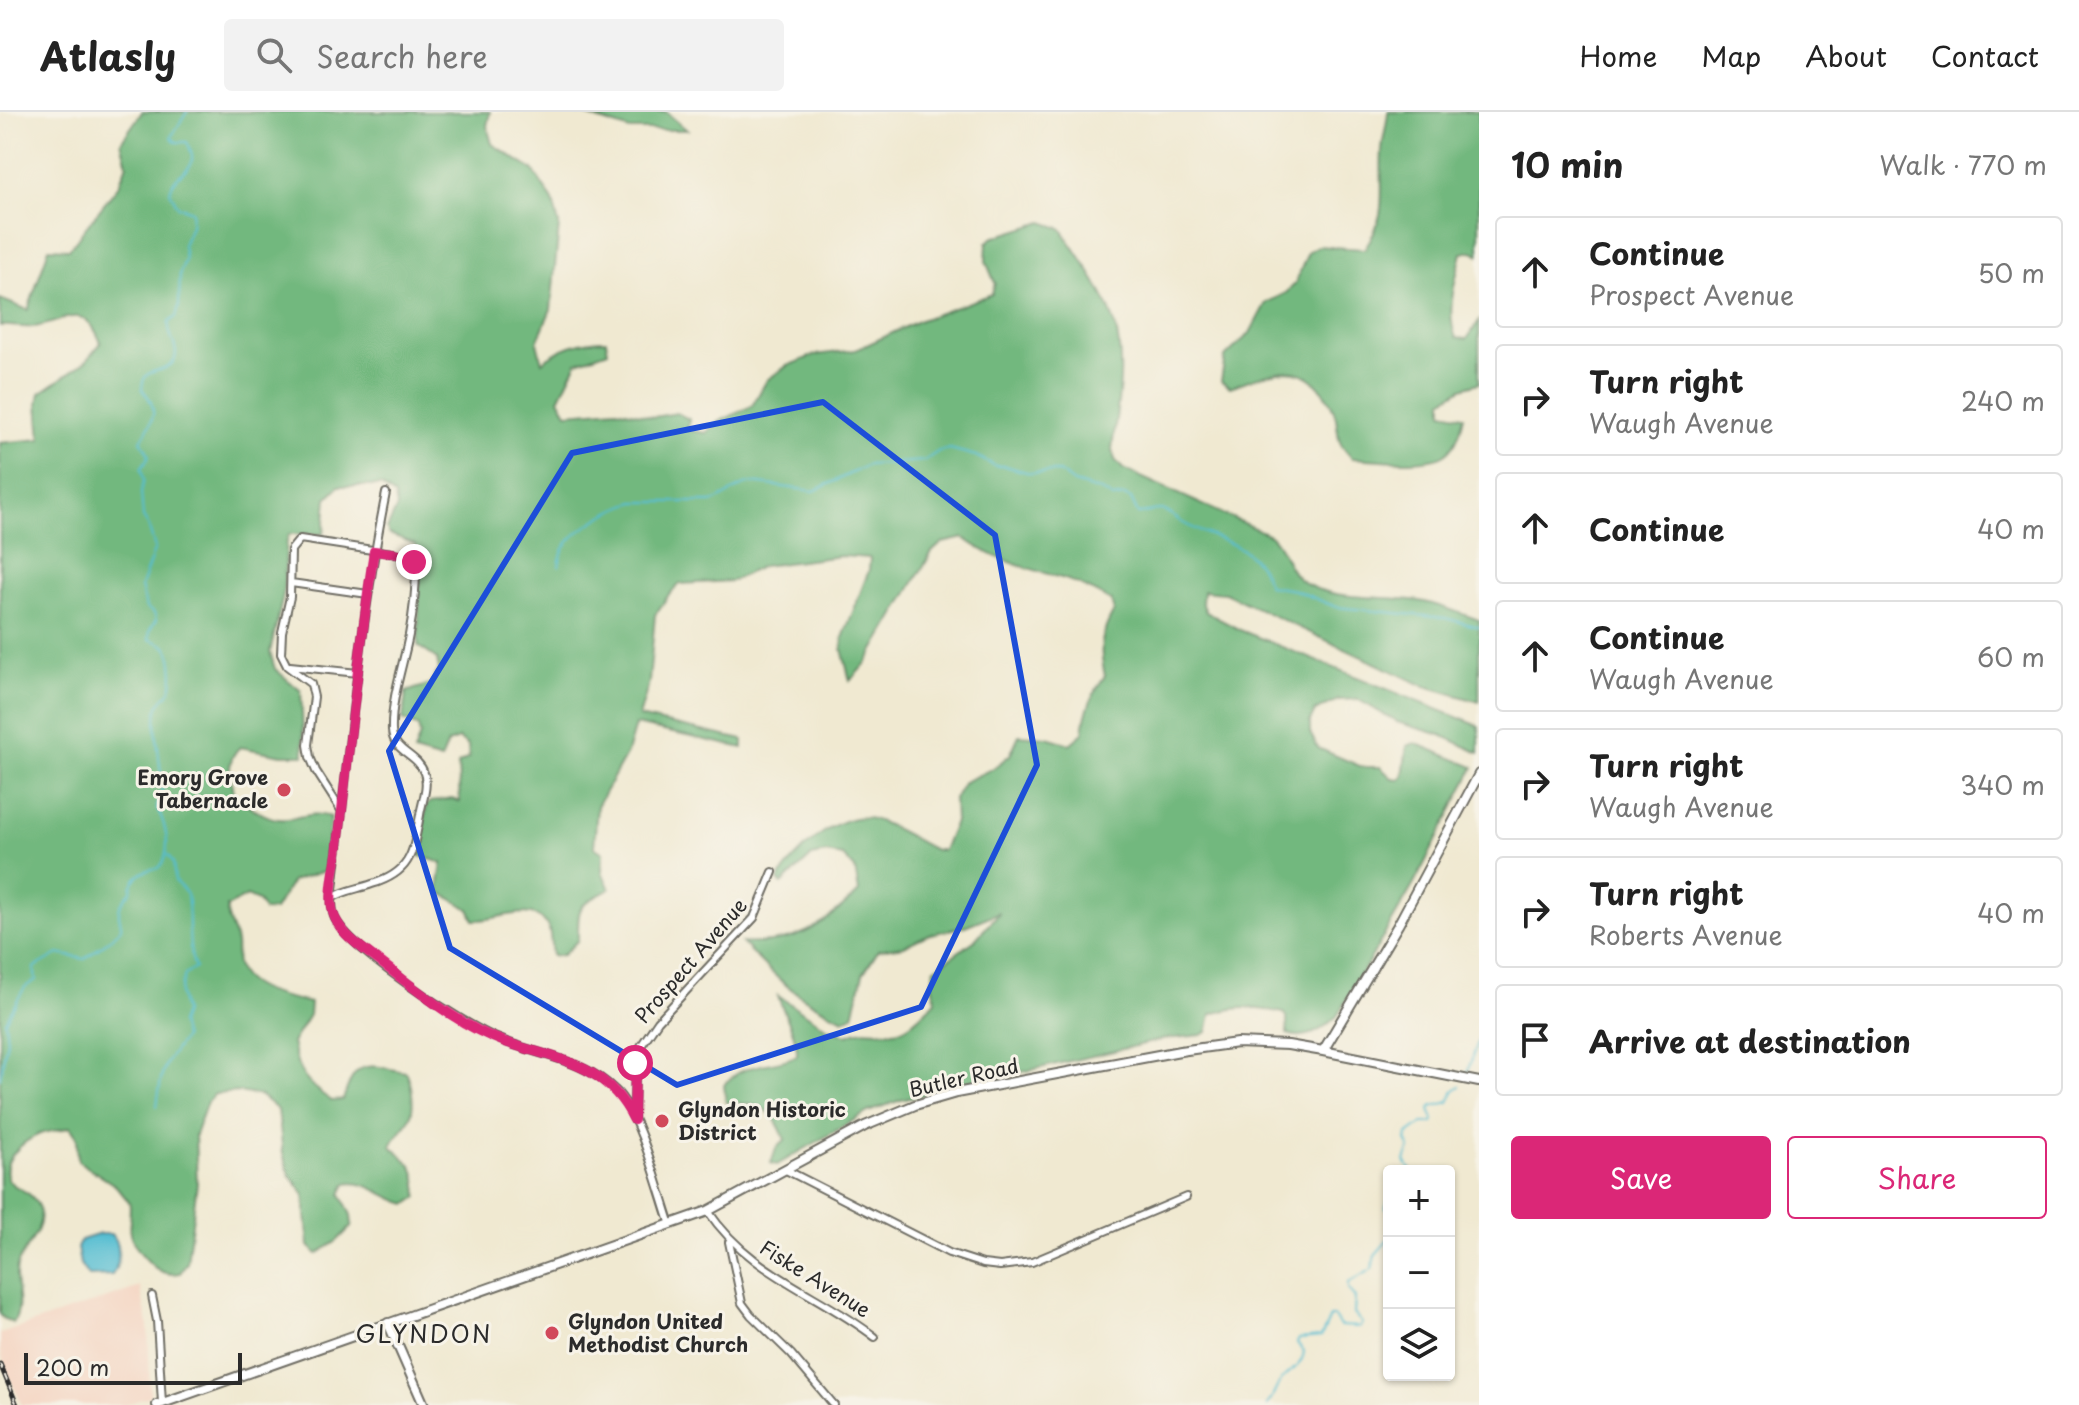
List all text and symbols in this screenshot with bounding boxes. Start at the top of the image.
search box [224,19,784,91]
text: Atlasly [40,27,176,84]
icon: search [252,33,296,77]
text: Search here [316,33,488,78]
text: Home [1579,34,1657,77]
text: Map [1701,34,1761,77]
text: About [1805,34,1887,77]
text: Contact [1931,34,2039,77]
text: 10 min [1511,138,1624,190]
text: Walk · 770 m [1880,145,2047,184]
text: Continue [1589,230,1724,275]
icon: ahead [1513,250,1557,294]
text: 50 m [1978,253,2045,292]
text: Prospect Avenue [1589,275,1794,314]
text: Turn right [1589,358,1744,403]
icon: right [1513,378,1557,422]
text: 240 m [1961,381,2045,420]
text: Waugh Avenue [1589,403,1774,442]
icon: ahead [1513,506,1557,550]
text: Continue [1589,506,1724,551]
text: 40 m [1977,509,2045,548]
route end [396,544,432,580]
text: Continue [1589,614,1724,659]
icon: ahead [1513,634,1557,678]
text: 60 m [1977,637,2045,676]
text: Waugh Avenue [1589,659,1774,698]
text: Turn right [1589,742,1744,787]
place label: Emory Grove Tabernacle [138,762,268,815]
icon: right [1513,762,1557,806]
text: 340 m [1960,765,2045,804]
marker: Emory Grove Tabernacle [275,781,293,799]
text: Waugh Avenue [1589,787,1774,826]
text: Turn right [1589,870,1744,915]
icon: right [1513,890,1557,934]
street label: Prospect Avenue [627,891,753,1030]
text: 40 m [1977,893,2045,932]
text: Roberts Avenue [1589,915,1783,954]
icon: arrive [1513,1018,1557,1062]
text: Arrive at destination [1589,1018,1911,1063]
route start [617,1045,653,1081]
street label: Butler Road [906,1050,1021,1104]
place label: Glyndon Historic District [678,1094,846,1147]
marker: Glyndon Historic District [653,1112,671,1130]
button: Save [1511,1136,1771,1219]
button: Share [1787,1136,2047,1219]
map controls [1383,1165,1455,1381]
button: + [1383,1165,1455,1237]
street label: Fiske Avenue [754,1232,877,1324]
button: − [1383,1237,1455,1309]
place label: Glyndon United Methodist Church [568,1306,748,1359]
button: layers [1383,1309,1455,1381]
district label: GLYNDON [355,1315,493,1351]
marker: Glyndon United Methodist Church [543,1324,561,1342]
scale bar [24,1349,242,1385]
text: 200 m [36,1350,109,1383]

